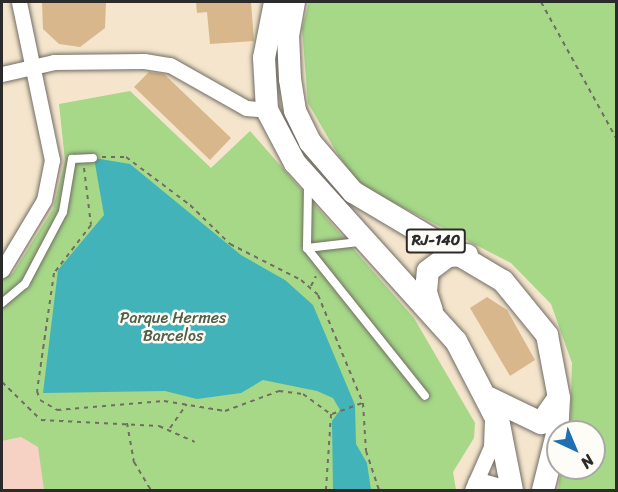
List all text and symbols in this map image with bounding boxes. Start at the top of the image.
road number: RJ-140 [404,229,468,253]
park label: Parque Hermes Barcelos [120,308,226,346]
north arrow [546,420,606,480]
text: N [573,448,602,476]

